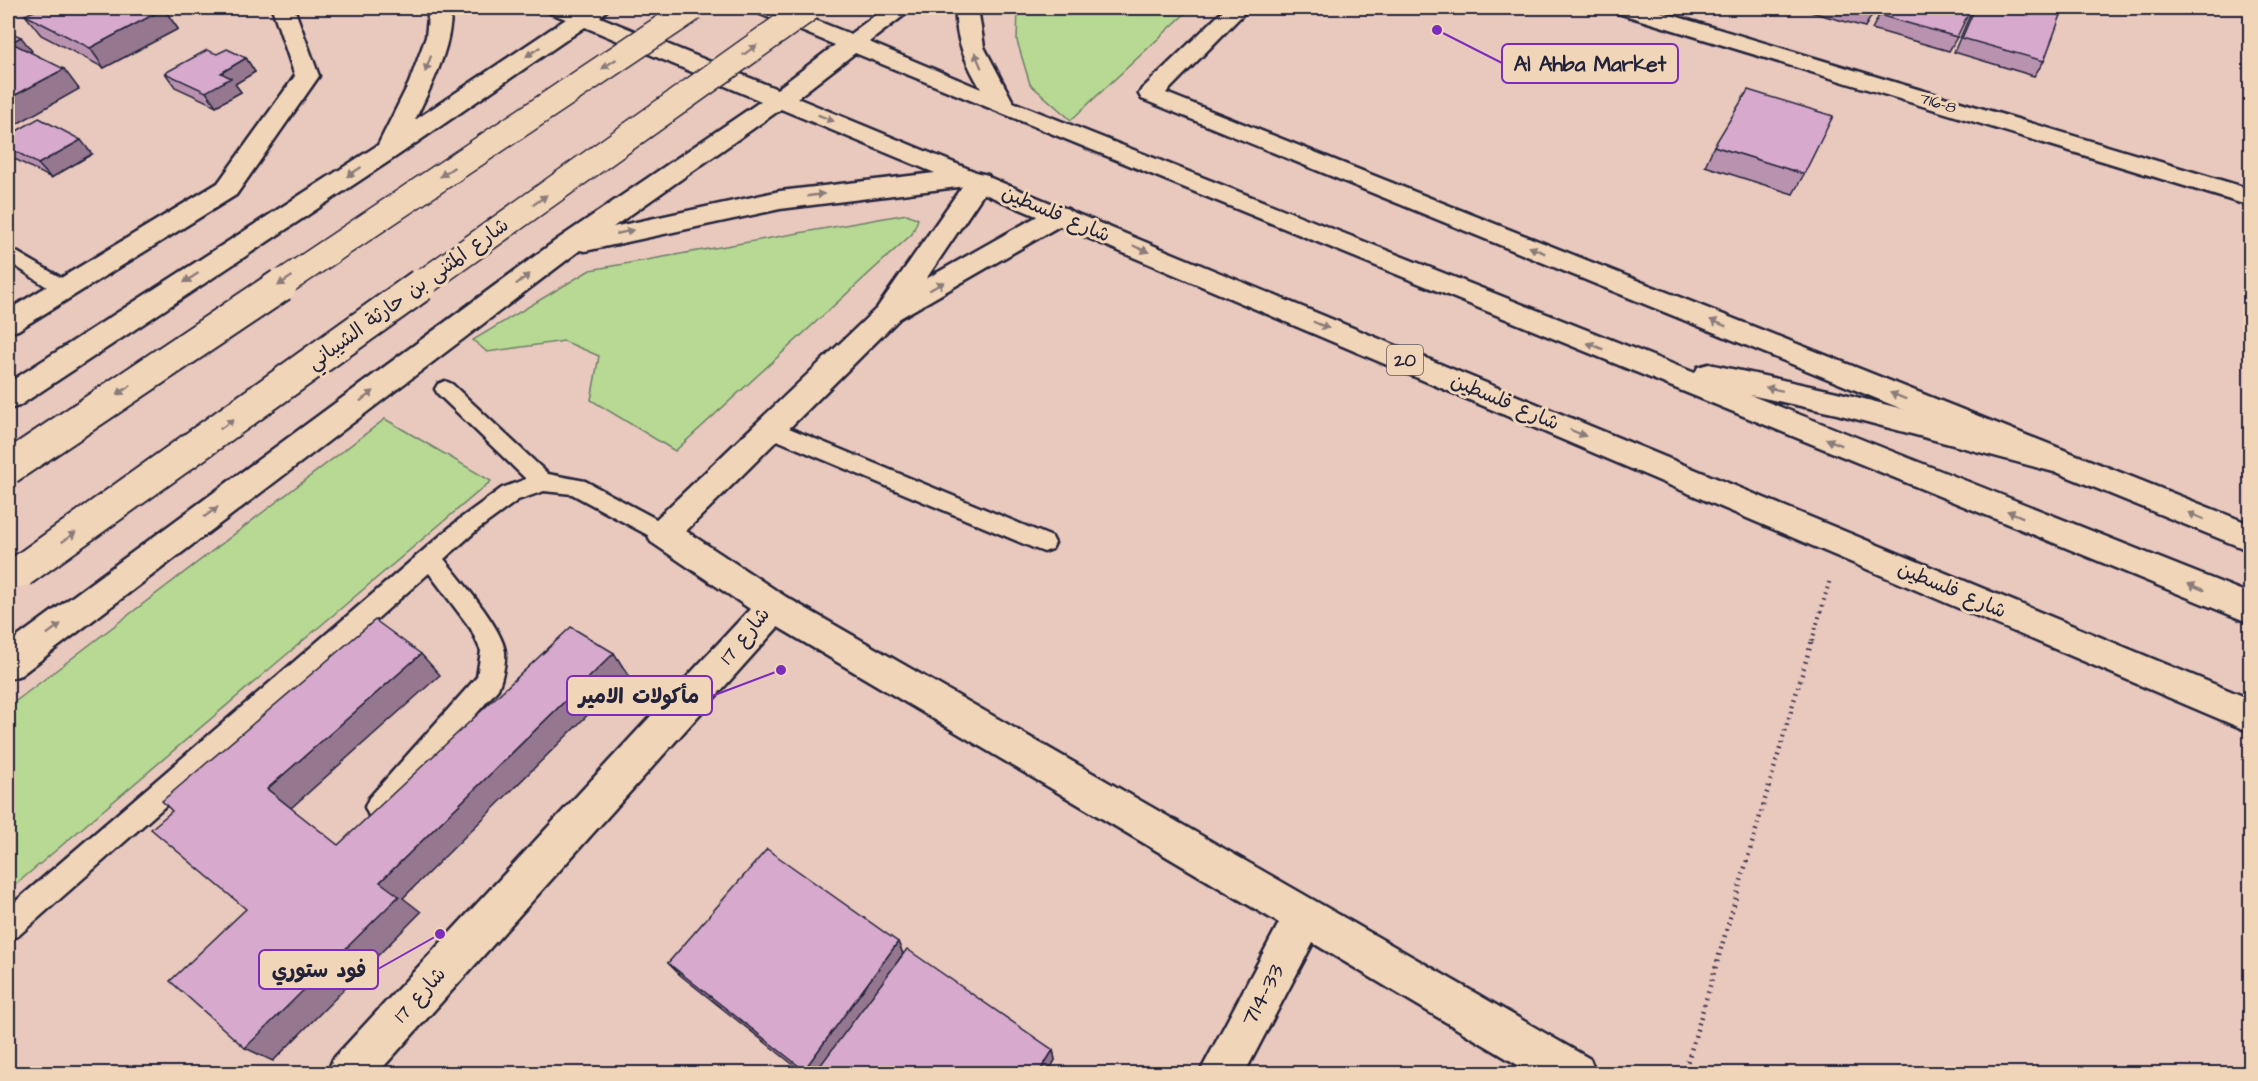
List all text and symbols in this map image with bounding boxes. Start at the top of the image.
one-way arrow [741,44,757,56]
callout: Al Ahba Market [1502,44,1678,83]
one-way arrow [526,46,542,58]
one-way arrow [973,50,983,68]
text: Al Ahba Market [1514,50,1667,79]
one-way arrow [423,55,433,73]
one-way arrow [601,58,617,69]
street label: 716-8 [1917,87,1959,119]
one-way arrow [817,113,835,123]
one-way arrow [346,166,362,177]
one-way arrow [440,166,456,178]
street label: شارع فلسطين [997,179,1115,249]
one-way arrow [807,190,826,200]
one-way arrow [531,194,547,206]
street label: شارع المثنى بن حارثة الشيباني [301,211,516,379]
one-way arrow [616,227,634,237]
one-way arrow [1133,244,1151,254]
one-way arrow [1528,245,1546,254]
one-way arrow [182,273,199,284]
one-way arrow [515,273,531,285]
one-way arrow [278,275,294,287]
one-way arrow [929,281,946,291]
one-way arrow [1708,318,1726,328]
one-way arrow [1313,320,1331,330]
one-way arrow [1586,341,1604,350]
road number: 20 [1387,345,1423,375]
street label: شارع فلسطين [1446,367,1564,437]
one-way arrow [115,384,132,395]
one-way arrow [1764,384,1783,393]
one-way arrow [358,390,374,402]
one-way arrow [1889,391,1907,401]
one-way arrow [220,418,235,430]
one-way arrow [1570,428,1588,438]
one-way arrow [1825,437,1843,446]
one-way arrow [203,507,218,519]
one-way arrow [2006,509,2024,518]
one-way arrow [2187,511,2205,520]
one-way arrow [60,531,76,543]
street label: شارع فلسطين [1893,555,2011,625]
one-way arrow [2187,582,2205,591]
street label: شارع 17 [713,601,777,671]
one-way arrow [46,623,62,635]
callout: مأكولات الامير [567,676,712,715]
text: مأكولات الامير [577,682,699,711]
callout: فود ستوري [259,950,378,989]
text: فود ستوري [272,956,366,986]
street label: 714-33 [1232,958,1294,1032]
street label: شارع 17 [387,961,453,1029]

